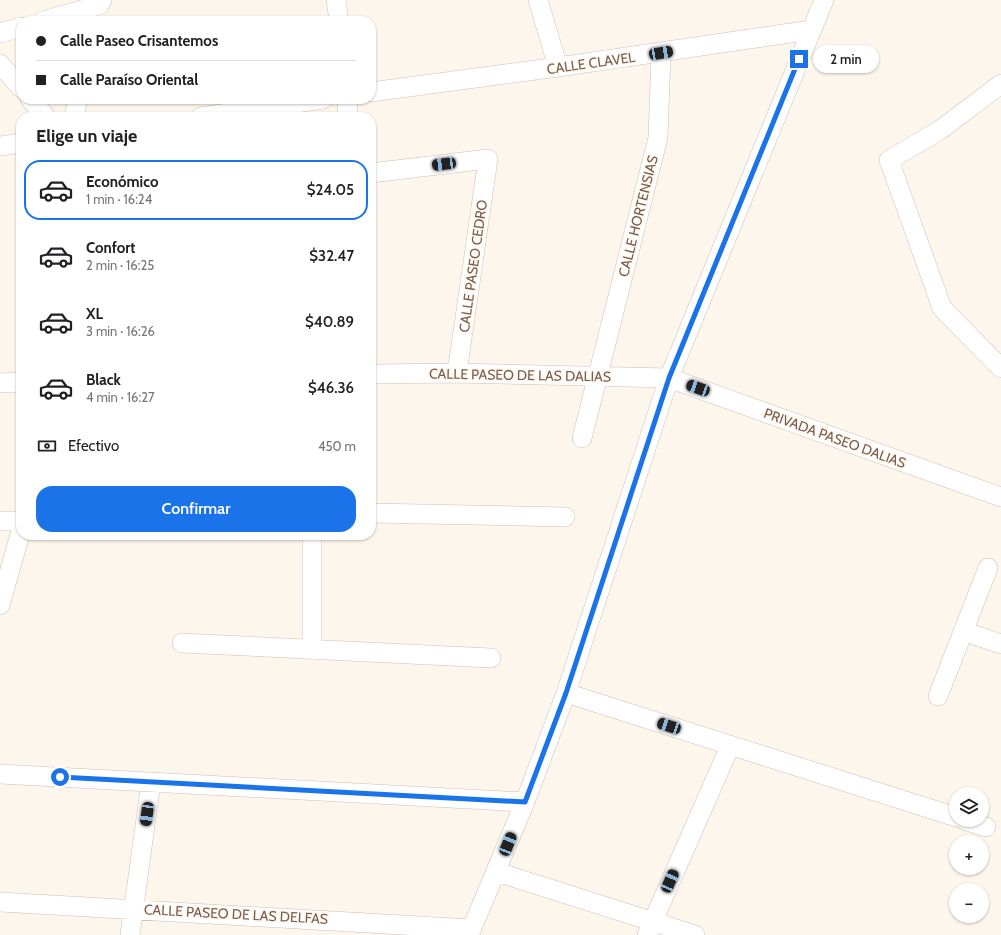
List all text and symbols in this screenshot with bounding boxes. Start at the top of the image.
text: Calle Paseo Crisantemos [60,32,218,50]
car [648,45,674,61]
callout: 2 min [813,45,879,73]
street label: CALLE CLAVEL [546,48,636,78]
route end [790,50,808,68]
text: 2 min [830,51,862,67]
text: Calle Paraíso Oriental [60,71,198,89]
text: Elige un viaje [36,125,137,147]
street label: CALLE HORTENSIAS [614,153,662,279]
car [431,157,457,171]
icon: car [38,172,74,208]
text: Económico [86,173,158,191]
text: $24.05 [307,181,354,199]
text: 1 min · 16:24 [86,191,152,207]
street label: CALLE PASEO CEDRO [455,198,491,333]
icon: car [38,238,74,274]
text: Confort [86,239,135,257]
text: $32.47 [309,247,354,265]
text: 2 min · 16:25 [86,257,154,273]
icon: car [38,304,74,340]
text: XL [86,305,103,323]
text: $40.89 [305,313,354,331]
text: 3 min · 16:26 [86,323,155,339]
street label: CALLE PASEO DE LAS DALIAS [429,364,611,386]
icon: car [38,370,74,406]
text: Black [86,371,121,389]
car [685,378,711,398]
text: $46.36 [308,379,354,397]
text: 4 min · 16:27 [86,389,154,405]
street label: PRIVADA PASEO DALIAS [761,404,909,472]
icon: cash [36,435,58,457]
text: Efectivo [68,437,119,455]
text: 450 m [318,438,356,454]
button: Confirmar [36,486,356,532]
car [656,717,682,735]
route start [51,768,69,786]
map controls [949,787,989,923]
button: layers [949,787,989,827]
car [139,801,155,827]
car [498,831,518,857]
button: + [949,835,989,875]
car [660,868,680,894]
button: − [949,883,989,923]
street label: CALLE PASEO DE LAS DELFAS [143,900,329,928]

